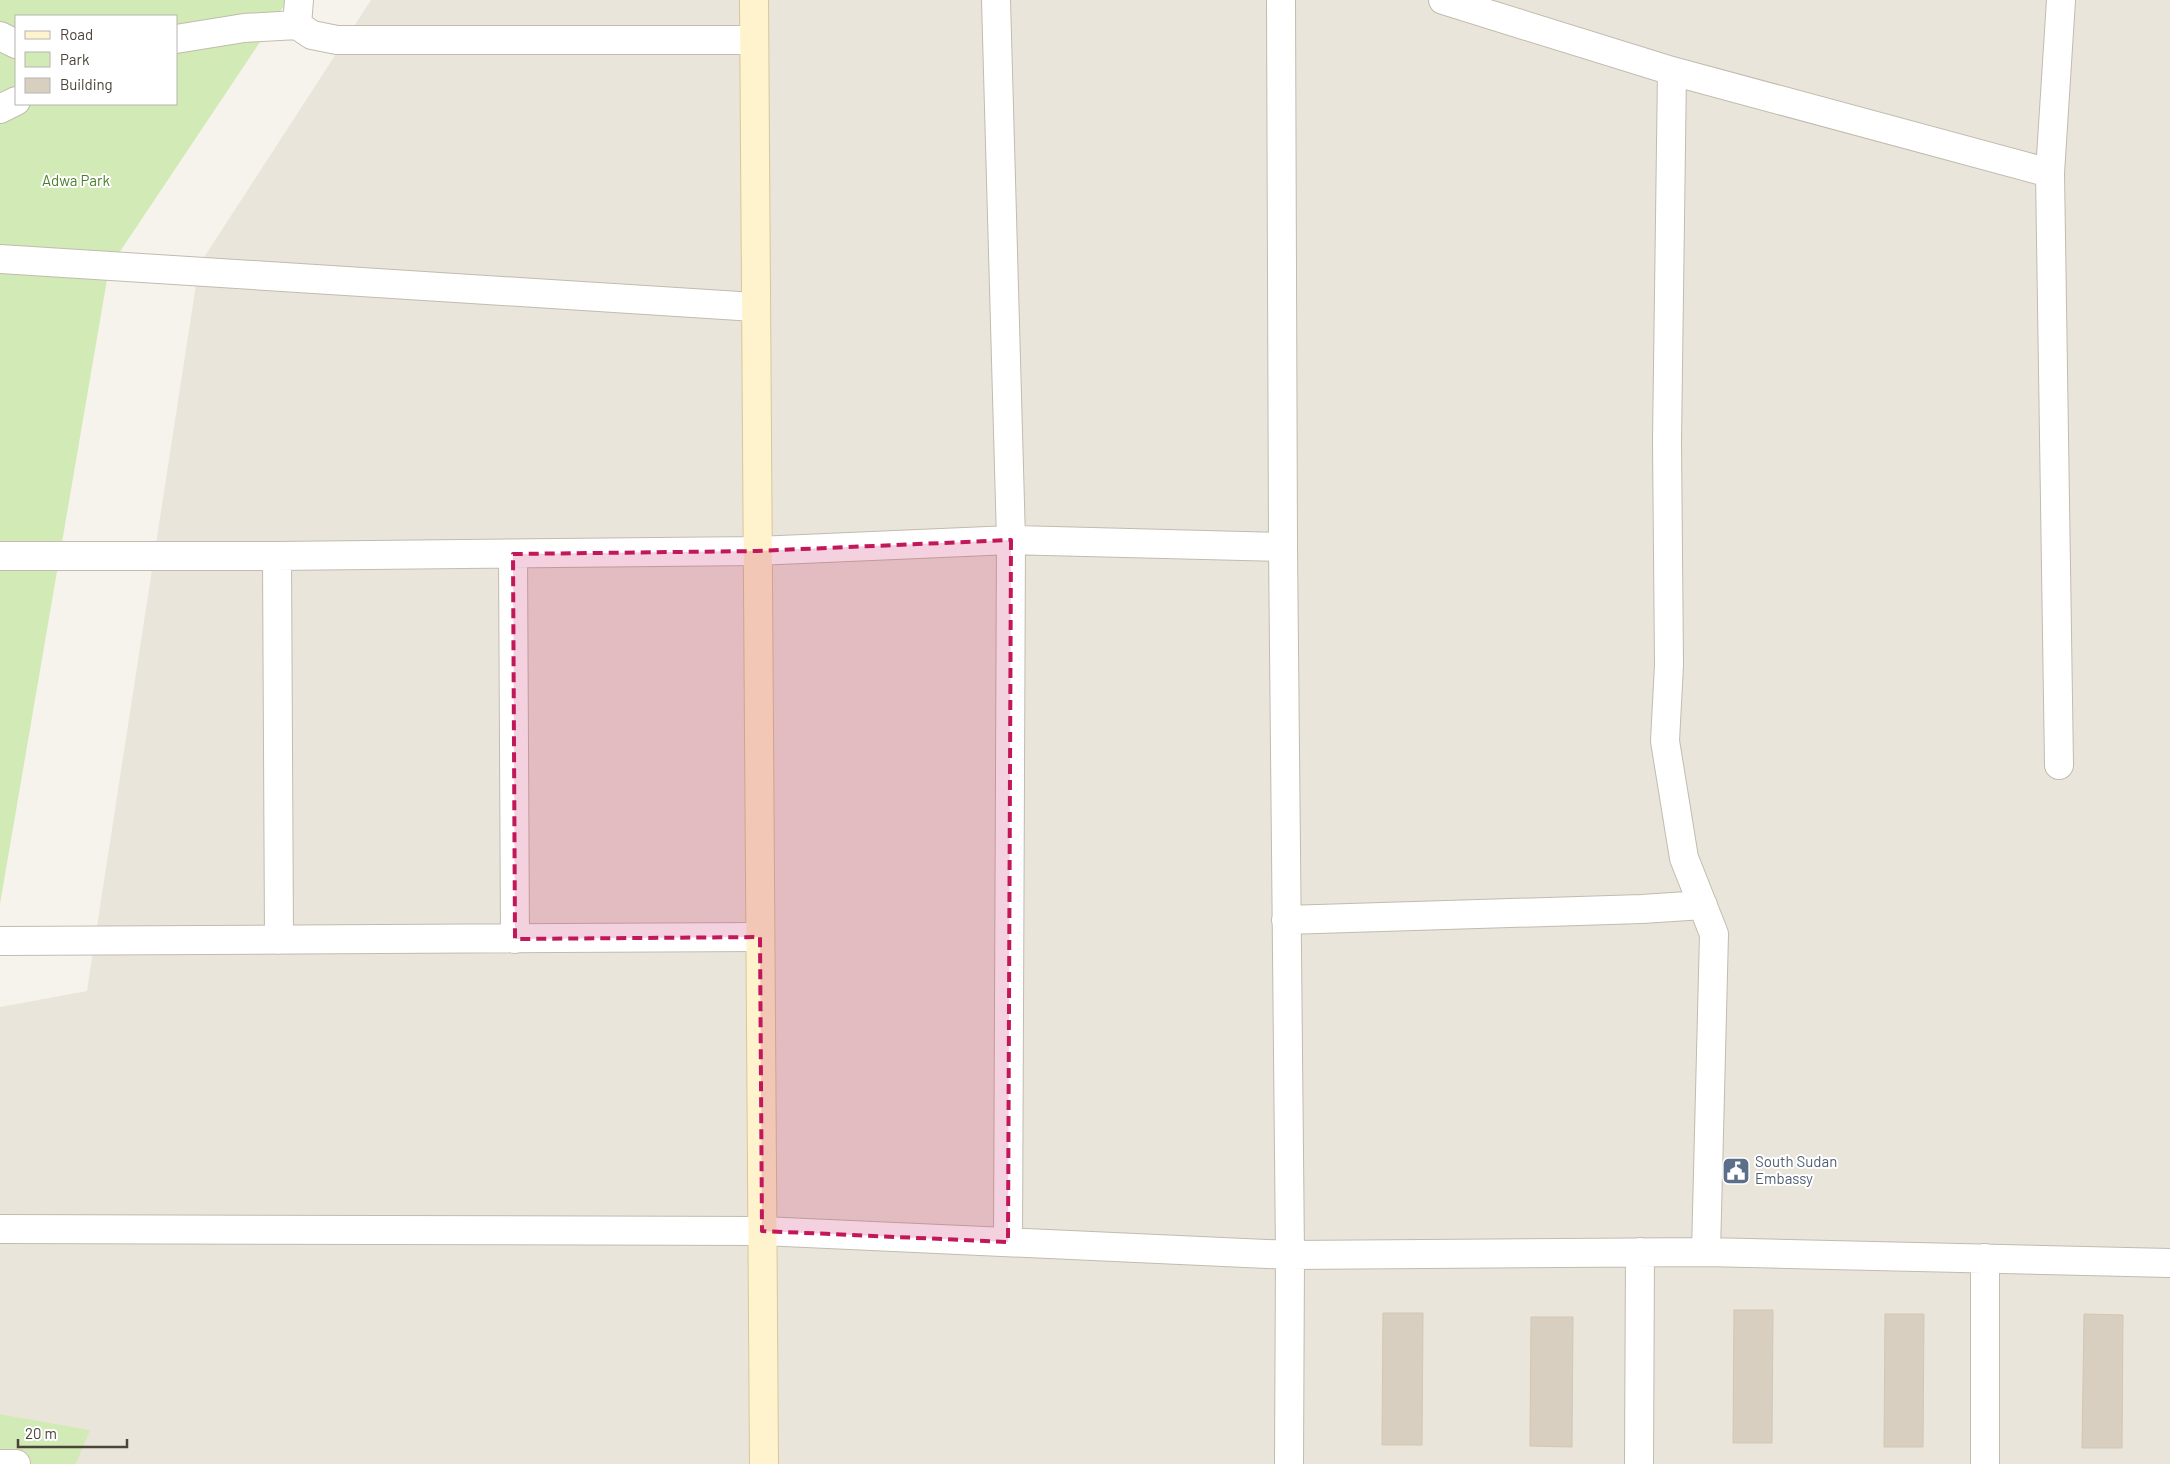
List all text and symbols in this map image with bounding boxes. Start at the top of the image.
legend [15,15,178,105]
text: Road [60,25,93,43]
text: Park [60,50,90,68]
text: Building [60,75,113,93]
park label: Adwa Park [42,171,110,189]
place label: South Sudan Embassy [1755,1152,1837,1187]
public building icon: South Sudan Embassy [1721,1156,1751,1186]
scale bar [18,1416,126,1448]
text: 20 m [25,1424,57,1442]

